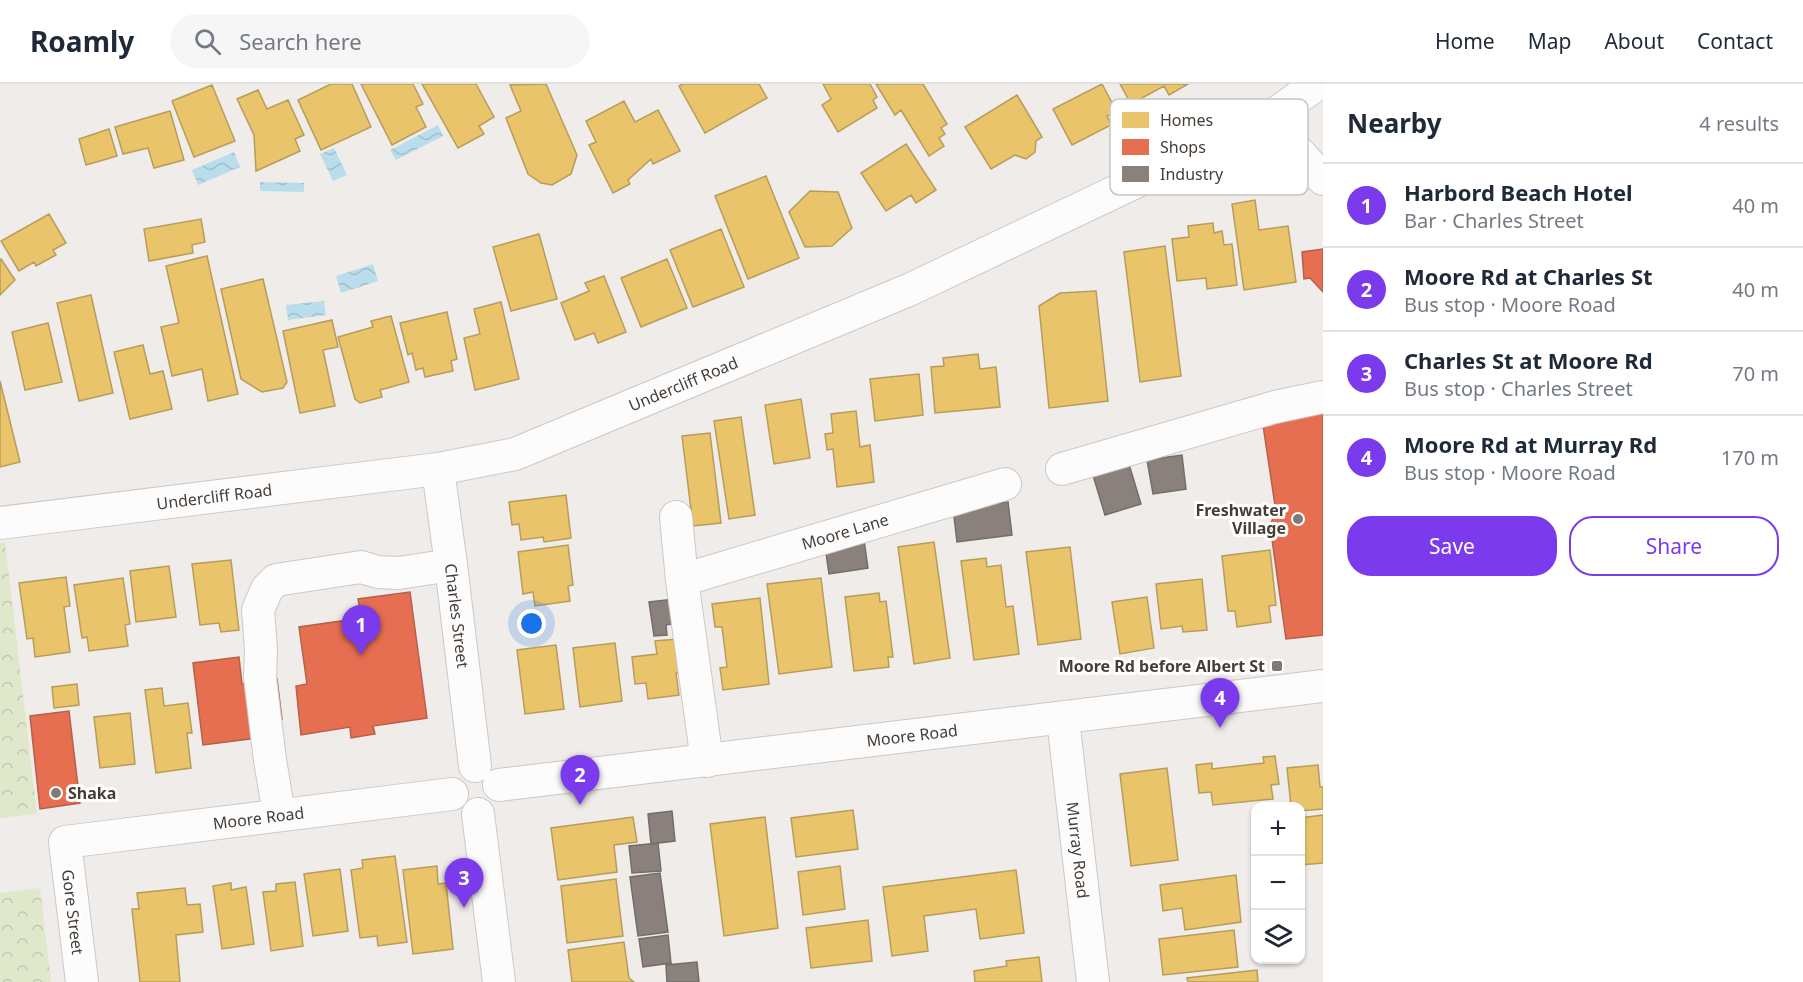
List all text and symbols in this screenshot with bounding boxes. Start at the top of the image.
search box [170,14,590,68]
text: Roamly [30,22,134,60]
icon: search [191,25,224,58]
text: Search here [239,26,362,56]
text: Home [1435,27,1495,55]
text: Map [1528,27,1571,55]
text: About [1604,27,1664,55]
text: Contact [1697,27,1773,55]
legend [1110,99,1308,195]
text: Nearby [1347,105,1442,141]
text: Homes [1160,109,1213,131]
text: 4 results [1699,110,1779,137]
text: Shops [1160,136,1206,158]
text: Industry [1160,163,1224,185]
text: Harbord Beach Hotel [1404,177,1633,207]
text: 1 [1361,192,1372,219]
text: 40 m [1732,192,1779,219]
text: Bar · Charles Street [1404,207,1584,234]
text: Moore Rd at Charles St [1404,261,1653,291]
text: 2 [1361,276,1372,303]
text: 40 m [1732,276,1779,303]
text: Bus stop · Moore Road [1404,291,1616,318]
text: Charles St at Moore Rd [1404,345,1653,375]
street label: Undercliff Road [625,351,741,416]
text: 3 [1361,360,1372,387]
text: 70 m [1732,360,1779,387]
text: Bus stop · Charles Street [1404,375,1633,402]
text: Moore Rd at Murray Rd [1404,429,1657,459]
text: 4 [1361,444,1372,471]
text: 170 m [1721,444,1779,471]
text: Bus stop · Moore Road [1404,459,1616,486]
street label: Undercliff Road [155,479,273,515]
place label: Freshwater Village [1195,499,1286,539]
street label: Moore Lane [799,508,891,555]
marker: Freshwater Village [1291,512,1305,526]
button: Save [1347,516,1557,576]
button: Share [1569,516,1779,576]
street label: Charles Street [440,562,474,670]
pin: 1 [342,606,380,655]
your location [517,609,546,638]
place label: Moore Rd before Albert St [1059,655,1265,677]
marker: Moore Rd before Albert St [1270,659,1284,673]
pin: 4 [1200,678,1240,728]
street label: Moore Road [865,719,959,752]
pin: 2 [560,756,600,805]
place label: Shaka [68,782,116,804]
marker: Shaka [49,786,63,800]
street label: Moore Road [212,801,305,835]
street label: Murray Road [1062,801,1094,900]
map controls [1251,802,1305,964]
button: + [1251,802,1305,856]
button: − [1251,856,1305,910]
pin: 3 [444,858,484,908]
street label: Gore Street [57,868,89,956]
button: layers [1251,910,1305,964]

